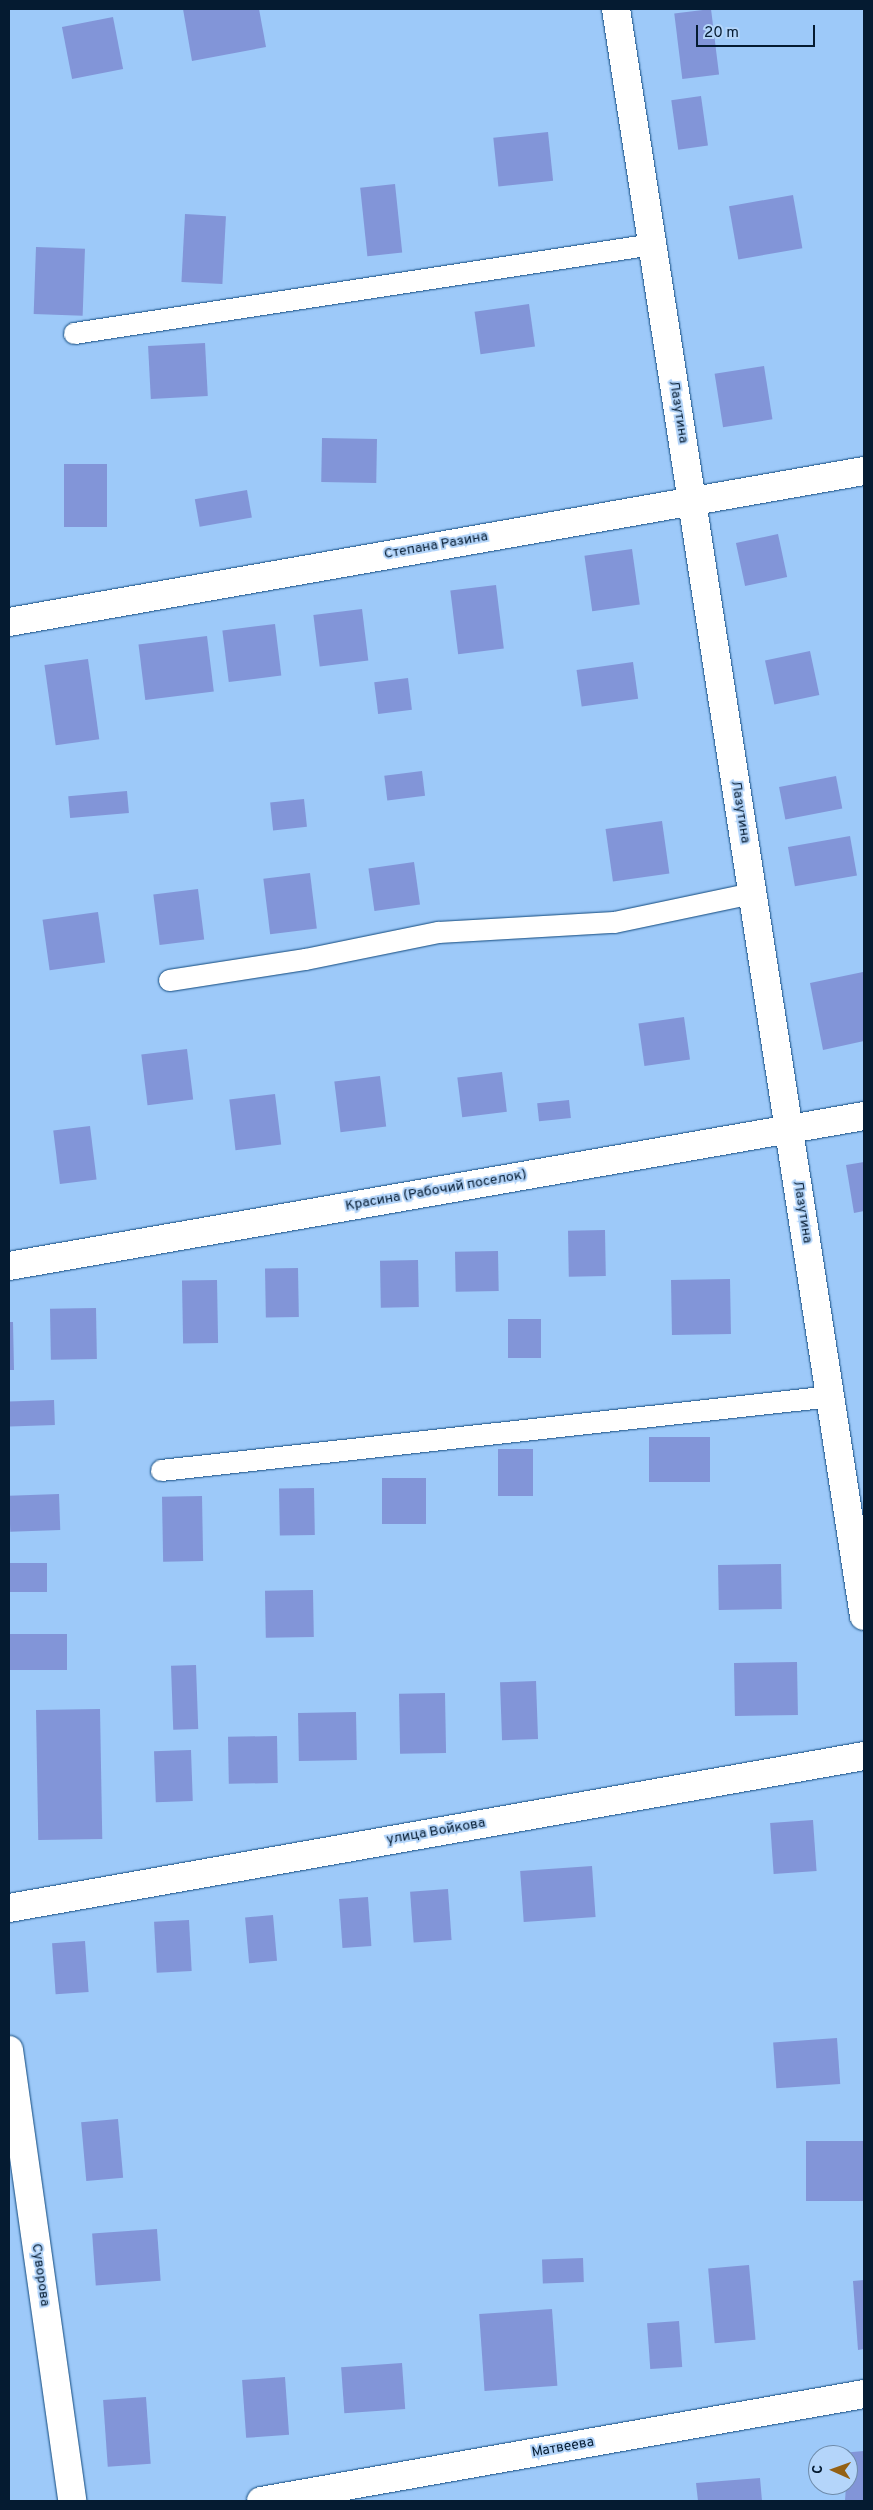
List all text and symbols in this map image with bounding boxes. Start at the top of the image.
scale bar [698,15,817,47]
text: 20 m [704,24,739,43]
street label: Лазутина [665,379,691,445]
street label: Степана Разина [383,529,489,563]
street label: Лазутина [727,779,753,845]
street label: Красина (Рабочий поселок) [344,1167,528,1215]
street label: Лазутина [789,1179,815,1245]
street label: улица Войкова [385,1815,487,1849]
street label: Суворова [27,2243,53,2307]
street label: Матвеева [530,2434,596,2462]
north arrow [808,2445,858,2495]
text: С [810,2465,827,2474]

